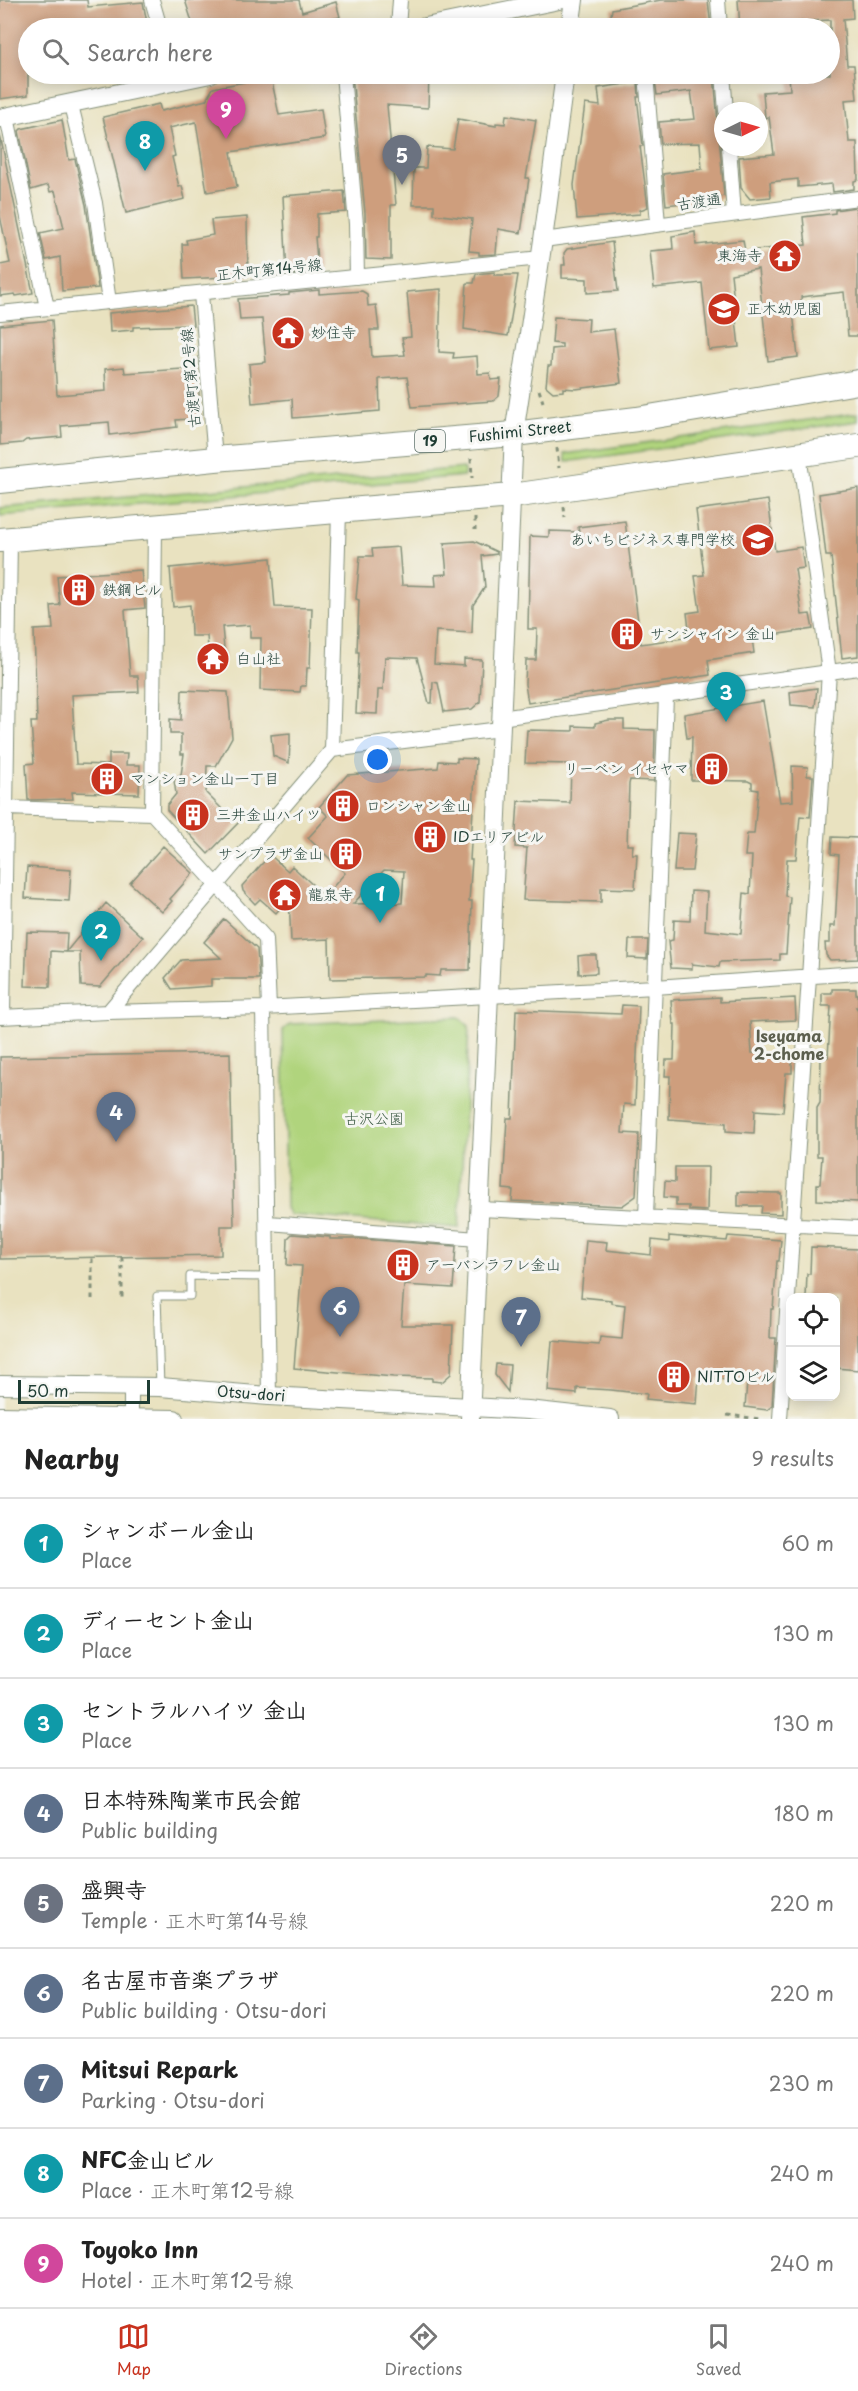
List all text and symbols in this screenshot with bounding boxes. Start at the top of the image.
search box [18,18,840,84]
icon: search [39,35,72,68]
text: Search here [87,35,213,68]
pin: 9 [206,90,246,139]
north arrow [714,102,768,156]
pin: 8 [126,122,164,171]
pin: 5 [382,136,422,185]
street label: 古渡通 [675,186,723,215]
temple icon: 東海寺 [767,238,803,274]
place label: 東海寺 [717,243,762,266]
street label: 正木町第14号線 [215,251,323,286]
school or university icon: 正木幼児園 [706,291,742,327]
place label: 正木幼児園 [747,296,822,319]
temple icon: 妙住寺 [270,315,306,351]
place label: 妙住寺 [311,320,356,343]
street label: 古渡町第2号線 [174,327,205,429]
street label: Fushimi Street [467,414,572,447]
road number: 19 [415,430,445,452]
school or university icon: あいちビジネス専門学校 [740,522,776,558]
place label: あいちビジネス専門学校 [571,527,735,550]
building icon: 鉄鋼ビル [61,572,97,608]
place label: 鉄鋼ビル [102,577,162,600]
building icon: サンシャイン 金山 [609,616,645,652]
place label: サンシャイン 金山 [650,621,775,644]
temple icon: 白山社 [195,641,231,677]
place label: 白山社 [236,646,281,669]
pin: 3 [706,672,746,722]
your location [363,745,392,774]
building icon: リーベン イセヤマ [694,751,730,787]
place label: リーベン イセヤマ [564,756,689,779]
building icon: マンション金山一丁目 [89,761,125,797]
place label: マンション金山一丁目 [130,766,279,789]
building icon: ロンシャン金山 [325,788,361,824]
place label: ロンシャン金山 [366,793,471,816]
building icon: 三井金山ハイツ [175,797,211,833]
place label: 三井金山ハイツ [216,802,321,825]
building icon: IDエリアビル [412,819,448,855]
place label: IDエリアビル [453,824,544,847]
building icon: サンプラザ金山 [328,836,364,872]
place label: サンプラザ金山 [218,841,323,864]
pin: 1 [360,874,400,923]
temple icon: 龍泉寺 [267,877,303,913]
place label: 龍泉寺 [308,882,353,905]
pin: 2 [82,912,120,961]
district label: Iseyama 2-chome [754,1023,824,1065]
pin: 4 [96,1092,136,1142]
park label: 古沢公園 [344,1106,404,1129]
building icon: アーバンラフレ金山 [385,1247,421,1283]
place label: アーバンラフレ金山 [426,1252,560,1275]
pin: 6 [320,1288,360,1337]
map controls [786,1293,840,1401]
button: locate [786,1293,840,1347]
pin: 7 [502,1298,540,1347]
button: layers [786,1347,840,1401]
building icon: NITTOビル [656,1359,692,1395]
place label: NITTOビル [697,1364,775,1387]
scale bar [18,1377,150,1404]
text: 50 m [27,1378,68,1402]
street label: Otsu-dori [216,1379,286,1406]
text: Nearby [24,1439,119,1478]
text: 9 results [752,1443,834,1473]
text: シャンボール金山 [81,1512,255,1545]
text: 1 [39,1528,48,1558]
text: 60 m [782,1528,834,1558]
text: Place [81,1545,132,1575]
text: ディーセント金山 [81,1602,254,1635]
text: 2 [36,1618,51,1648]
text: 130 m [774,1618,834,1648]
text: Place [81,1635,132,1665]
text: セントラルハイツ 金山 [81,1692,307,1725]
text: 3 [37,1708,50,1738]
text: 130 m [774,1708,834,1738]
text: Place [81,1725,132,1755]
text: 日本特殊陶業市民会館 [81,1782,301,1815]
text: 4 [37,1798,50,1828]
text: 180 m [774,1798,834,1828]
text: Public building [81,1815,218,1845]
text: 盛興寺 [81,1872,147,1905]
text: 5 [37,1888,50,1918]
text: 220 m [770,1888,834,1918]
text: Temple · 正木町第14号線 [81,1905,308,1935]
text: 名古屋市音楽プラザ [81,1962,279,1995]
text: 6 [36,1978,51,2008]
text: 220 m [770,1978,834,2008]
text: Public building · Otsu-dori [81,1995,327,2025]
text: Mitsui Repark [81,2052,238,2085]
text: 7 [38,2068,49,2098]
text: 230 m [769,2068,834,2098]
text: Parking · Otsu-dori [81,2085,265,2115]
text: NFC金山ビル [81,2142,215,2175]
text: 8 [37,2158,50,2188]
text: 240 m [769,2158,834,2188]
text: Place · 正木町第12号線 [81,2175,294,2205]
text: Toyoko Inn [81,2232,198,2265]
text: 9 [38,2248,49,2278]
text: 240 m [769,2248,834,2278]
text: Hotel · 正木町第12号線 [81,2265,293,2295]
tab: Map [117,2320,151,2380]
tab: Directions [384,2320,462,2380]
tab: Saved [696,2320,741,2380]

